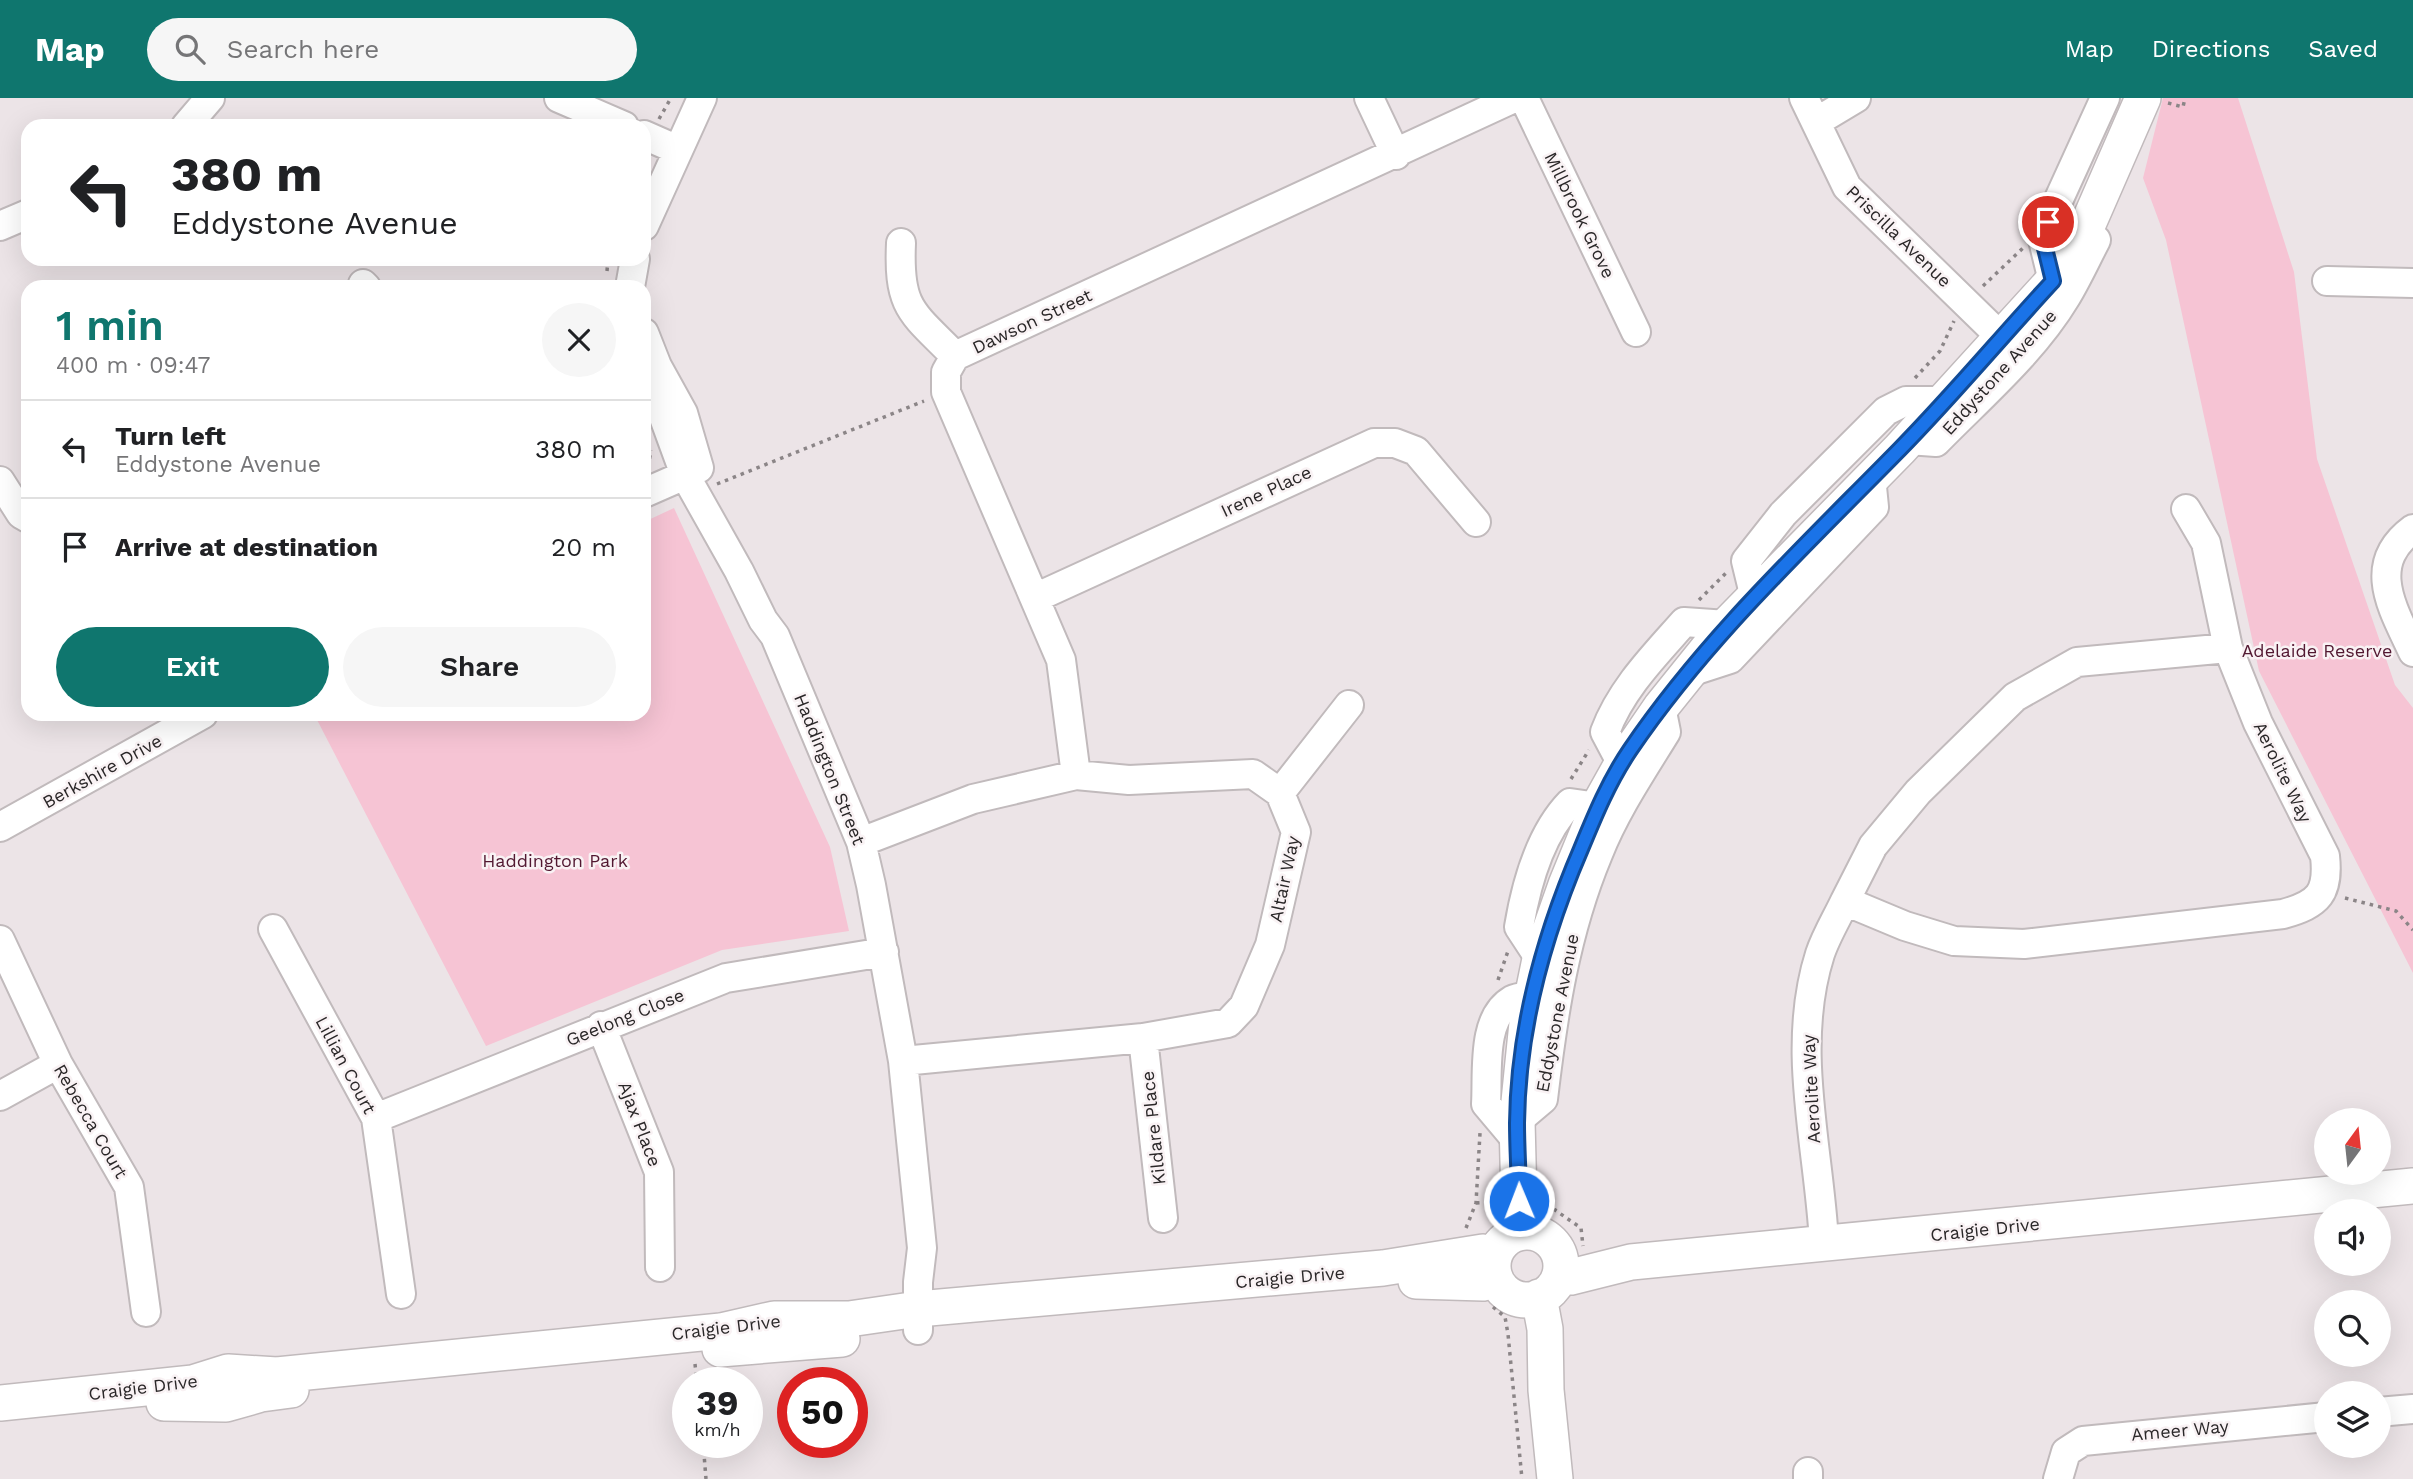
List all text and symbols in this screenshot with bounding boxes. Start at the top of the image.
search box [147,18,637,81]
text: Map [35,30,105,69]
icon: search [171,30,209,68]
text: Search here [227,34,379,64]
text: Map [2065,35,2114,63]
text: Directions [2152,35,2270,63]
text: Saved [2308,35,2378,63]
text: 380 m [171,145,322,203]
icon: left [56,147,147,238]
street label: Millbrook Grove [1540,149,1620,281]
street label: Priscilla Avenue [1842,181,1956,291]
pin [2018,192,2078,252]
icon: arrive [2029,203,2067,241]
text: Eddystone Avenue [171,204,458,242]
street label: Dawson Street [969,284,1096,358]
text: 1 min [56,301,164,350]
button: close [542,303,616,377]
street label: Eddystone Avenue [1937,305,2061,439]
text: 400 m · 09:47 [56,352,210,379]
text: Turn left [115,421,226,451]
icon: left [56,430,94,468]
text: 380 m [535,434,616,464]
text: Eddystone Avenue [115,451,321,478]
street label: Irene Place [1217,461,1315,521]
icon: arrive [56,528,94,566]
text: Arrive at destination [115,532,378,562]
text: 20 m [551,532,616,562]
button: Exit [56,627,329,707]
button: Share [343,627,616,707]
park label: Adelaide Reserve [2242,640,2392,661]
street label: Haddington Street [790,690,870,848]
street label: Aerolite Way [2250,718,2317,826]
street label: Berkshire Drive [39,730,165,812]
street label: Altair Way [1265,833,1304,924]
park label: Haddington Park [482,850,628,871]
street label: Eddystone Avenue [1531,932,1583,1094]
street label: Geelong Close [563,984,687,1050]
street label: Lillian Court [312,1013,381,1118]
street label: Aerolite Way [1798,1033,1824,1144]
street label: Rebecca Court [50,1060,132,1182]
street label: Kildare Place [1137,1070,1169,1186]
street label: Ajax Place [614,1079,666,1169]
north arrow [2314,1108,2390,1185]
map controls [2314,1108,2391,1458]
position arrow [1482,1164,1556,1238]
button: sound [2314,1199,2391,1276]
street label: Craigie Drive [1929,1213,2041,1245]
street label: Craigie Drive [1234,1262,1346,1292]
button: search [2314,1290,2391,1367]
street label: Craigie Drive [670,1310,782,1344]
speed limit sign: 50 [777,1367,868,1458]
street label: Craigie Drive [87,1370,199,1404]
button: layers [2314,1381,2391,1458]
text: 39 [696,1382,739,1424]
street label: Ameer Way [2130,1415,2230,1445]
text: km/h [694,1419,741,1440]

